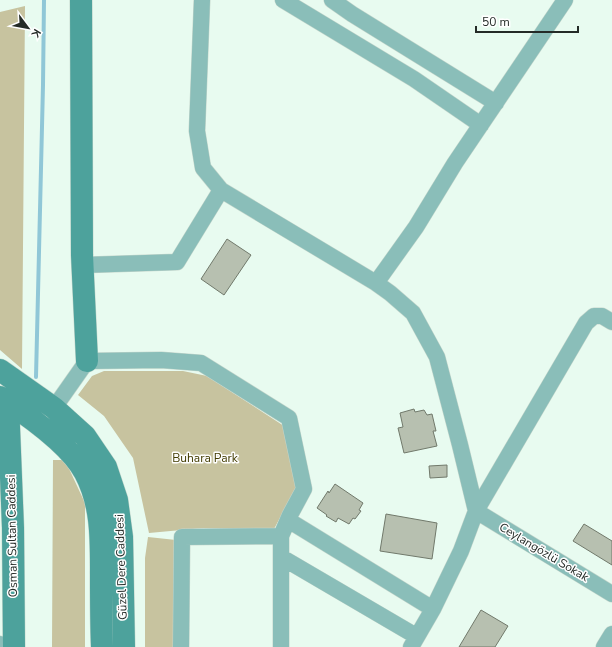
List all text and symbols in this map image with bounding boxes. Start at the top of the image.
north arrow [8,8,48,48]
scale bar [476,8,578,34]
text: 50 m [482,14,510,30]
text: K [27,26,44,41]
park label: Buhara Park [172,450,239,466]
street label: Osman Sultan Caddesi [3,475,21,597]
street label: Güzel Dere Caddesi [111,514,131,620]
street label: Ceylangözlü Sokak [496,519,593,586]

